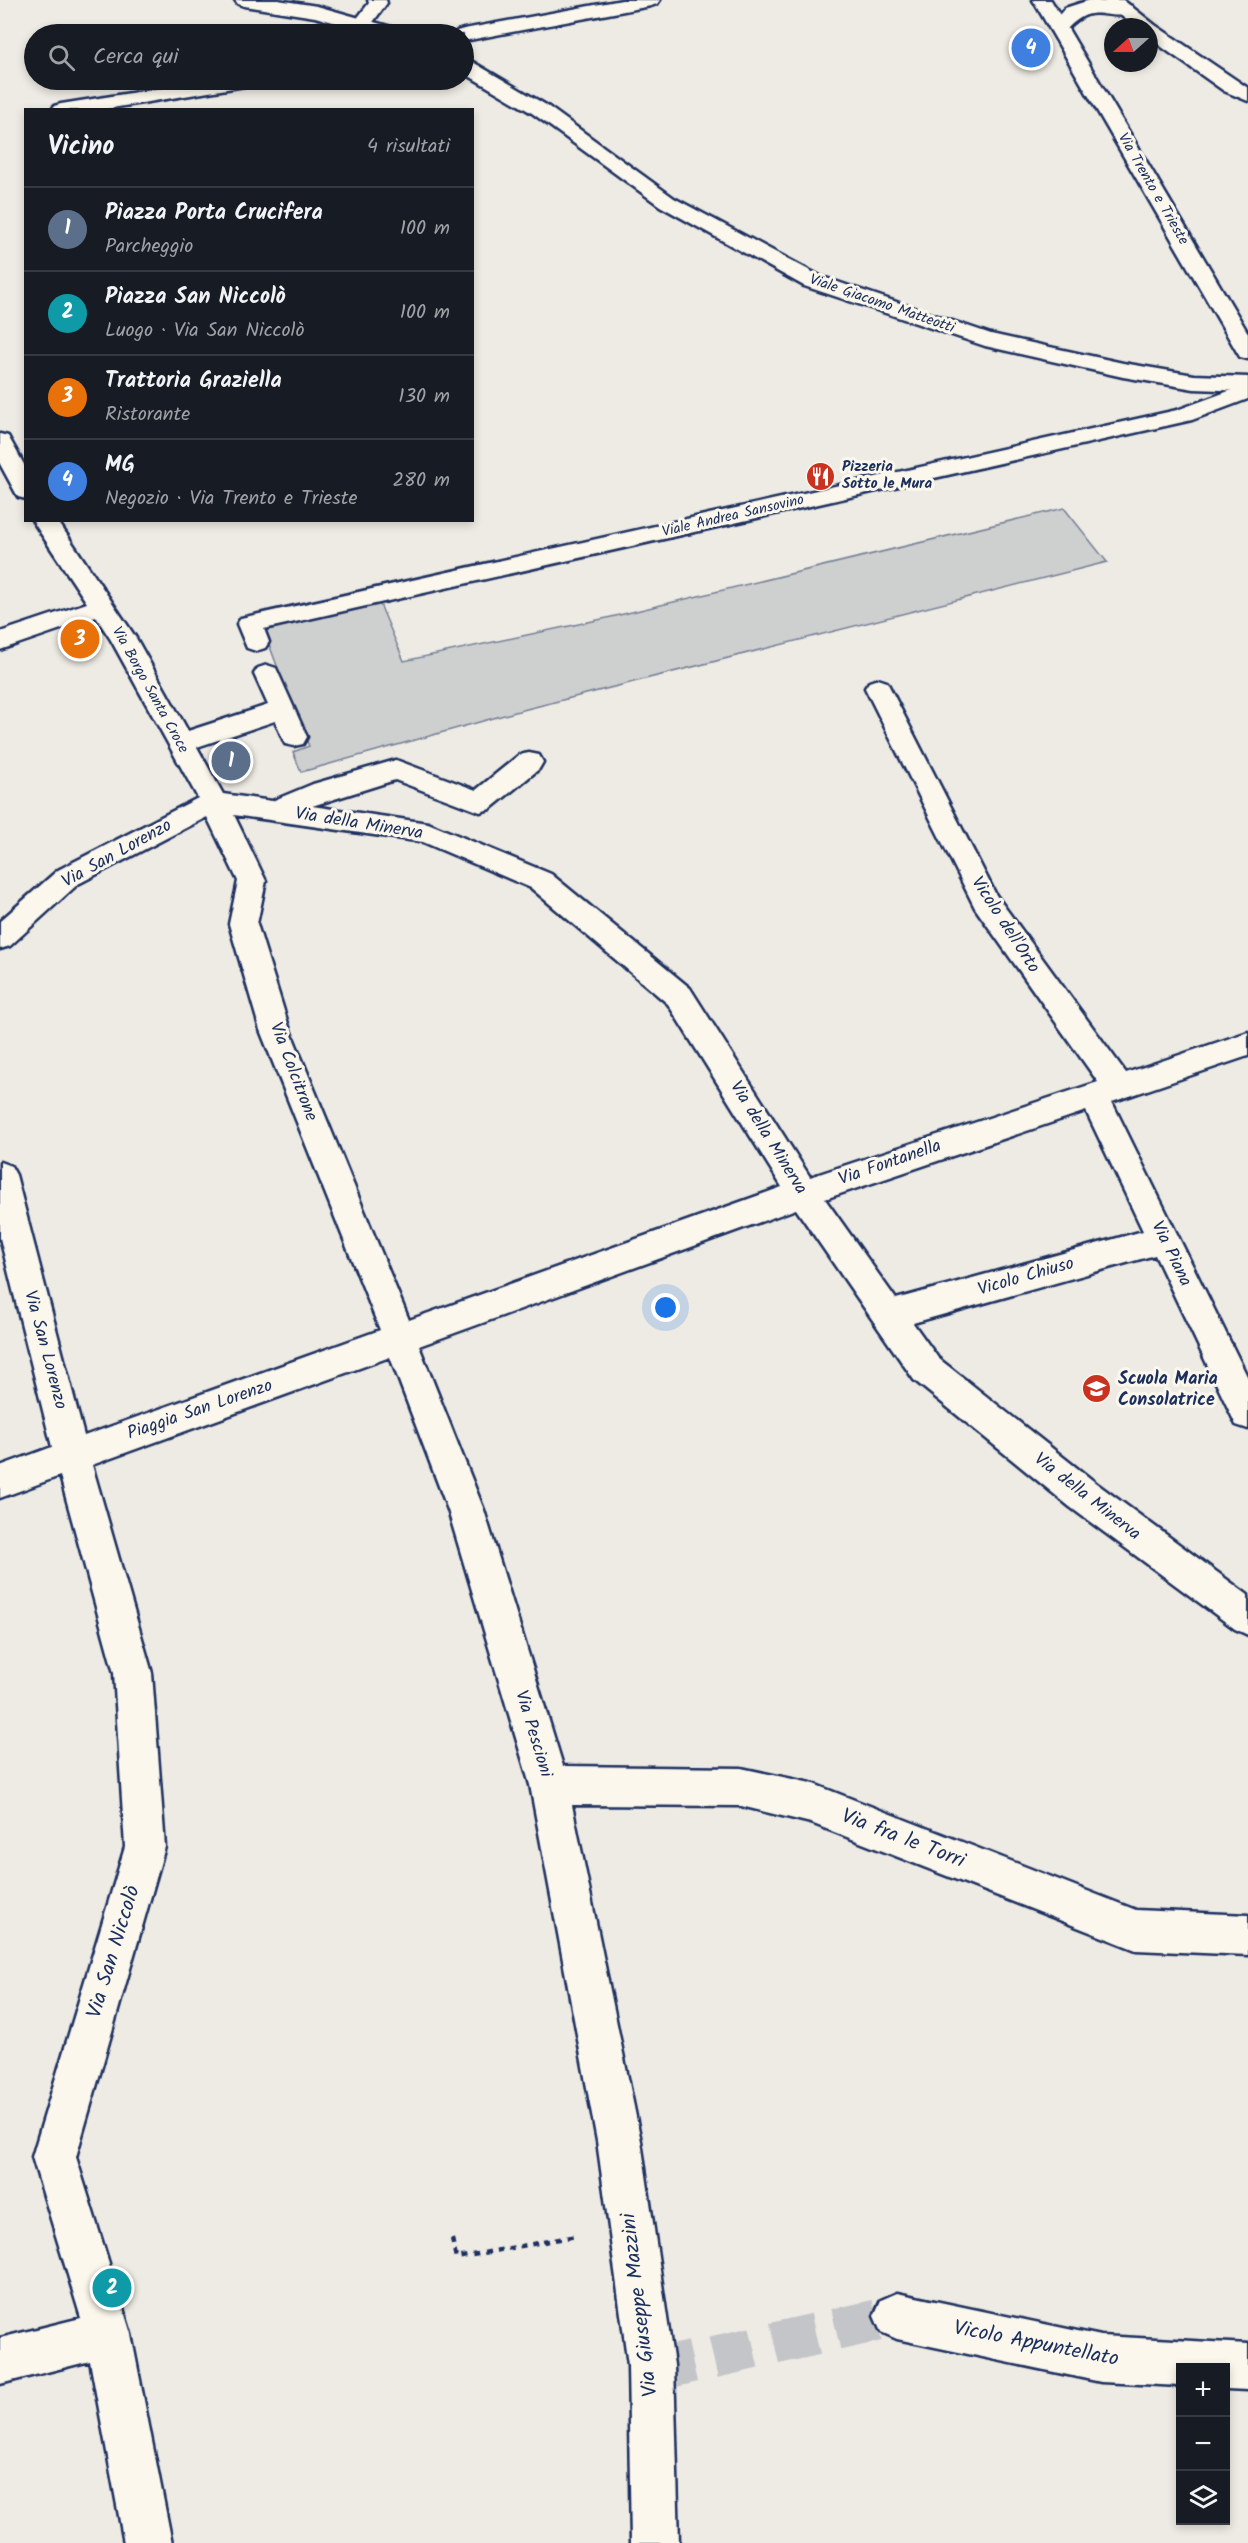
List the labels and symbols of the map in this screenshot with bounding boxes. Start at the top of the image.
north arrow [1104,18,1158,72]
pin: 4 [1012,26,1050,70]
street label: Via Trento e Trieste [1111,128,1195,250]
street label: Viale Giacomo Matteotti [806,268,959,341]
place label: Pizzeria Sotto le Mura [842,455,932,496]
restaurant icon: Pizzeria Sotto le Mura [805,460,837,492]
street label: Viale Andrea Sansovino [660,488,807,544]
pin: 3 [60,616,100,662]
street label: Via Borgo Santa Croce [105,622,195,758]
pin: 1 [212,738,250,783]
street label: Via della Minerva [293,800,425,848]
street label: Via San Lorenzo [57,812,177,896]
street label: Vicolo dell'Orto [963,871,1047,979]
street label: Via Colcitrone [261,1018,325,1126]
street label: Via della Minerva [721,1076,815,1200]
street label: Via Fontanella [835,1132,945,1194]
street label: Via Piana [1143,1216,1199,1292]
street label: Vicolo Chiuso [974,1249,1078,1305]
street label: Via San Lorenzo [15,1287,75,1413]
your location [651,1293,680,1322]
place label: Scuola Maria Consolatrice [1118,1365,1218,1415]
street label: Piaggia San Lorenzo [123,1372,277,1448]
school or university icon: Scuola Maria Consolatrice [1081,1373,1113,1405]
street label: Via della Minerva [1027,1446,1147,1548]
street label: Via Pescioni [506,1687,560,1782]
street label: Via fra le Torri [836,1800,971,1878]
street label: Via San Niccolò [78,1882,150,2022]
street label: Via Giuseppe Mazzini [612,2210,668,2399]
pin: 2 [92,2266,132,2310]
street label: Vicolo Appuntellato [951,2312,1121,2376]

